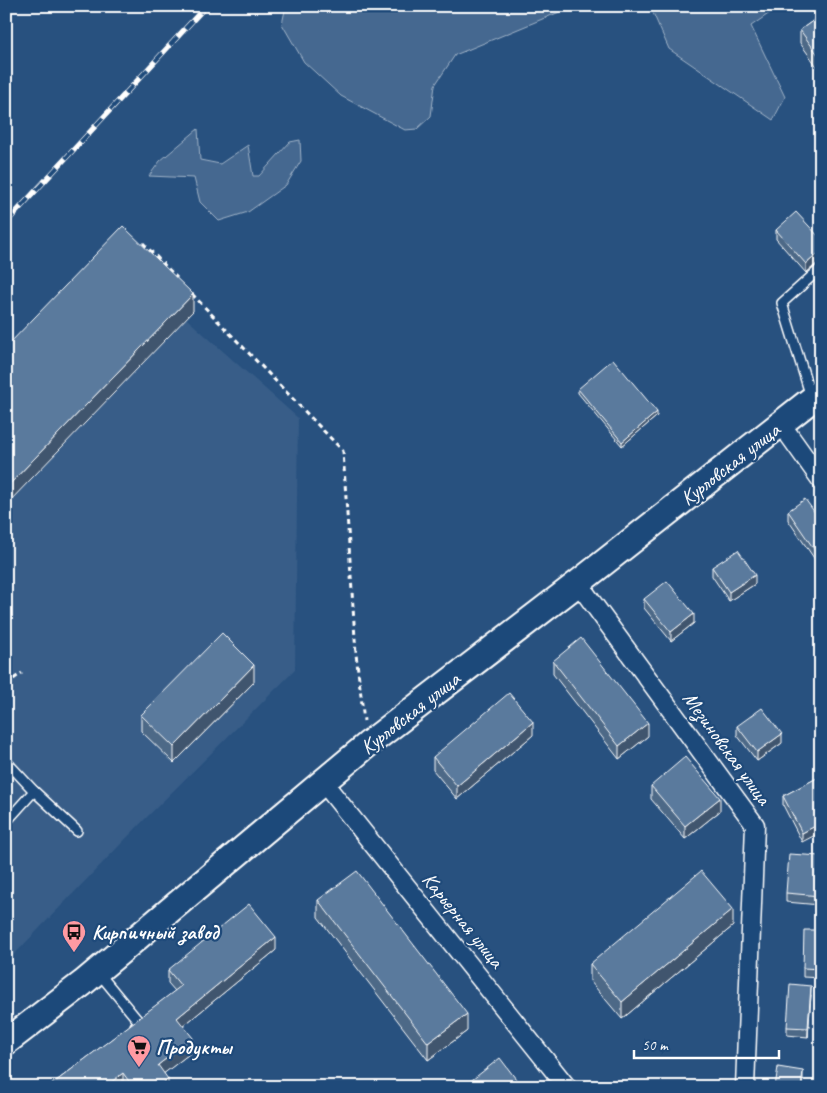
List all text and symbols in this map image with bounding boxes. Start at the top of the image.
street label: Курловская улица [675,416,787,511]
street label: Курловская улица [355,665,467,760]
street label: Мезиновская улица [676,686,778,812]
street label: Карьерная улица [417,867,511,974]
bus stop icon: Кирпичный завод [61,919,87,953]
place label: Кирпичный завод [92,919,221,946]
scale bar [634,1028,780,1060]
supermarket icon: Продукты [126,1034,152,1068]
place label: Продукты [156,1034,234,1061]
text: 50 m [642,1036,669,1055]

